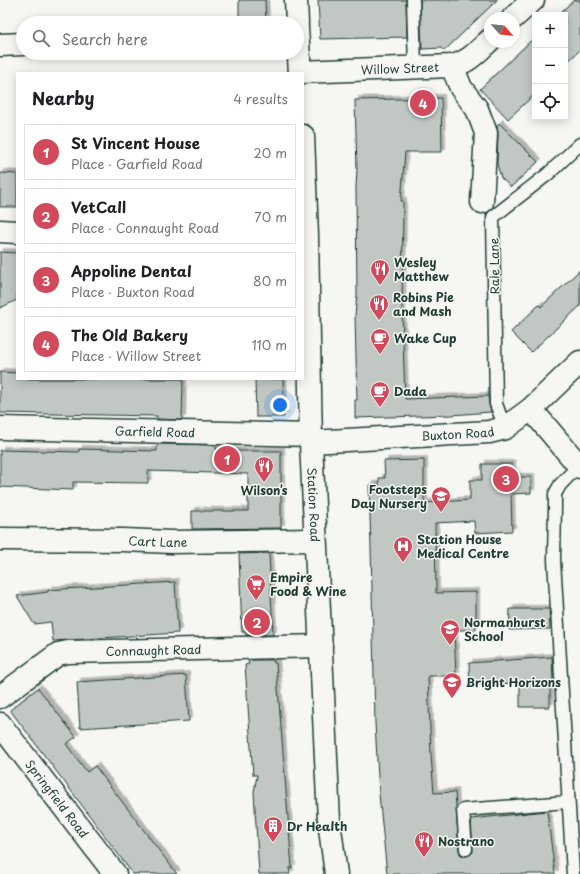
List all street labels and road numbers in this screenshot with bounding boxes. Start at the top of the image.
street label: Willow Street [361,58,439,79]
street label: Rale Lane [485,237,503,295]
street label: Garfield Road [115,422,195,441]
street label: Buxton Road [421,422,496,445]
street label: Station Road [303,467,325,543]
street label: Cart Lane [128,531,188,551]
street label: Connaught Road [106,640,202,660]
street label: Springfield Road [21,756,93,842]

